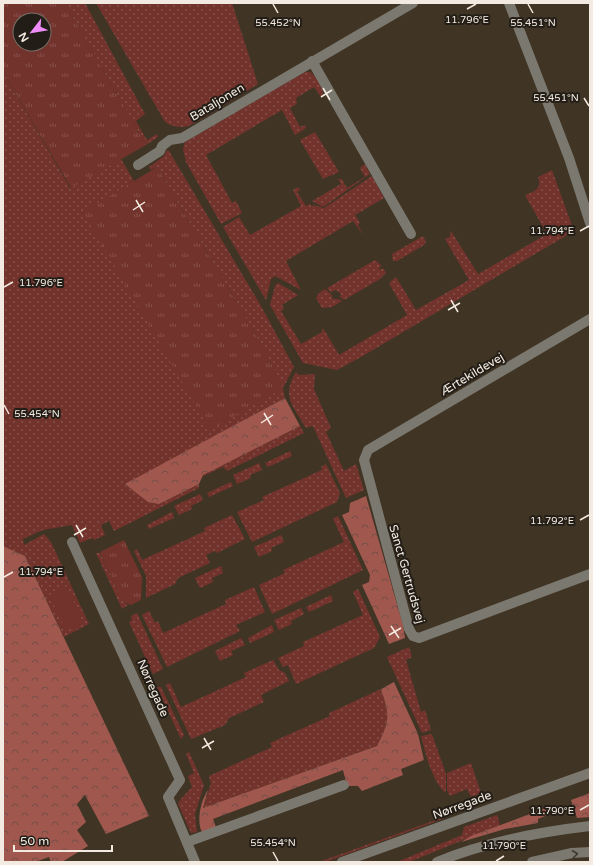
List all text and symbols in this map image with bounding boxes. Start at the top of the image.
north arrow [12,12,52,52]
text: 11.796°E [445,14,489,26]
text: 55.452°N [255,17,301,29]
text: 55.451°N [510,17,556,29]
text: N [16,30,32,44]
street label: Bataljonen [187,80,247,124]
text: 55.451°N [533,92,579,104]
text: 11.794°E [530,225,574,237]
text: 11.796°E [19,277,63,289]
street label: Ærtekildevej [438,350,506,398]
text: 55.454°N [14,408,60,420]
text: 11.792°E [530,515,574,527]
street label: Sanct Gertrudsvej [386,523,428,625]
text: 11.794°E [19,566,63,578]
street label: Nørregade [134,657,172,719]
street label: Nørregade [431,788,493,822]
text: 11.790°E [530,805,574,817]
scale bar [14,827,112,853]
text: 50 m [20,834,49,848]
text: 55.454°N [250,837,296,849]
text: 11.790°E [482,840,526,852]
one-way arrow [571,849,578,858]

